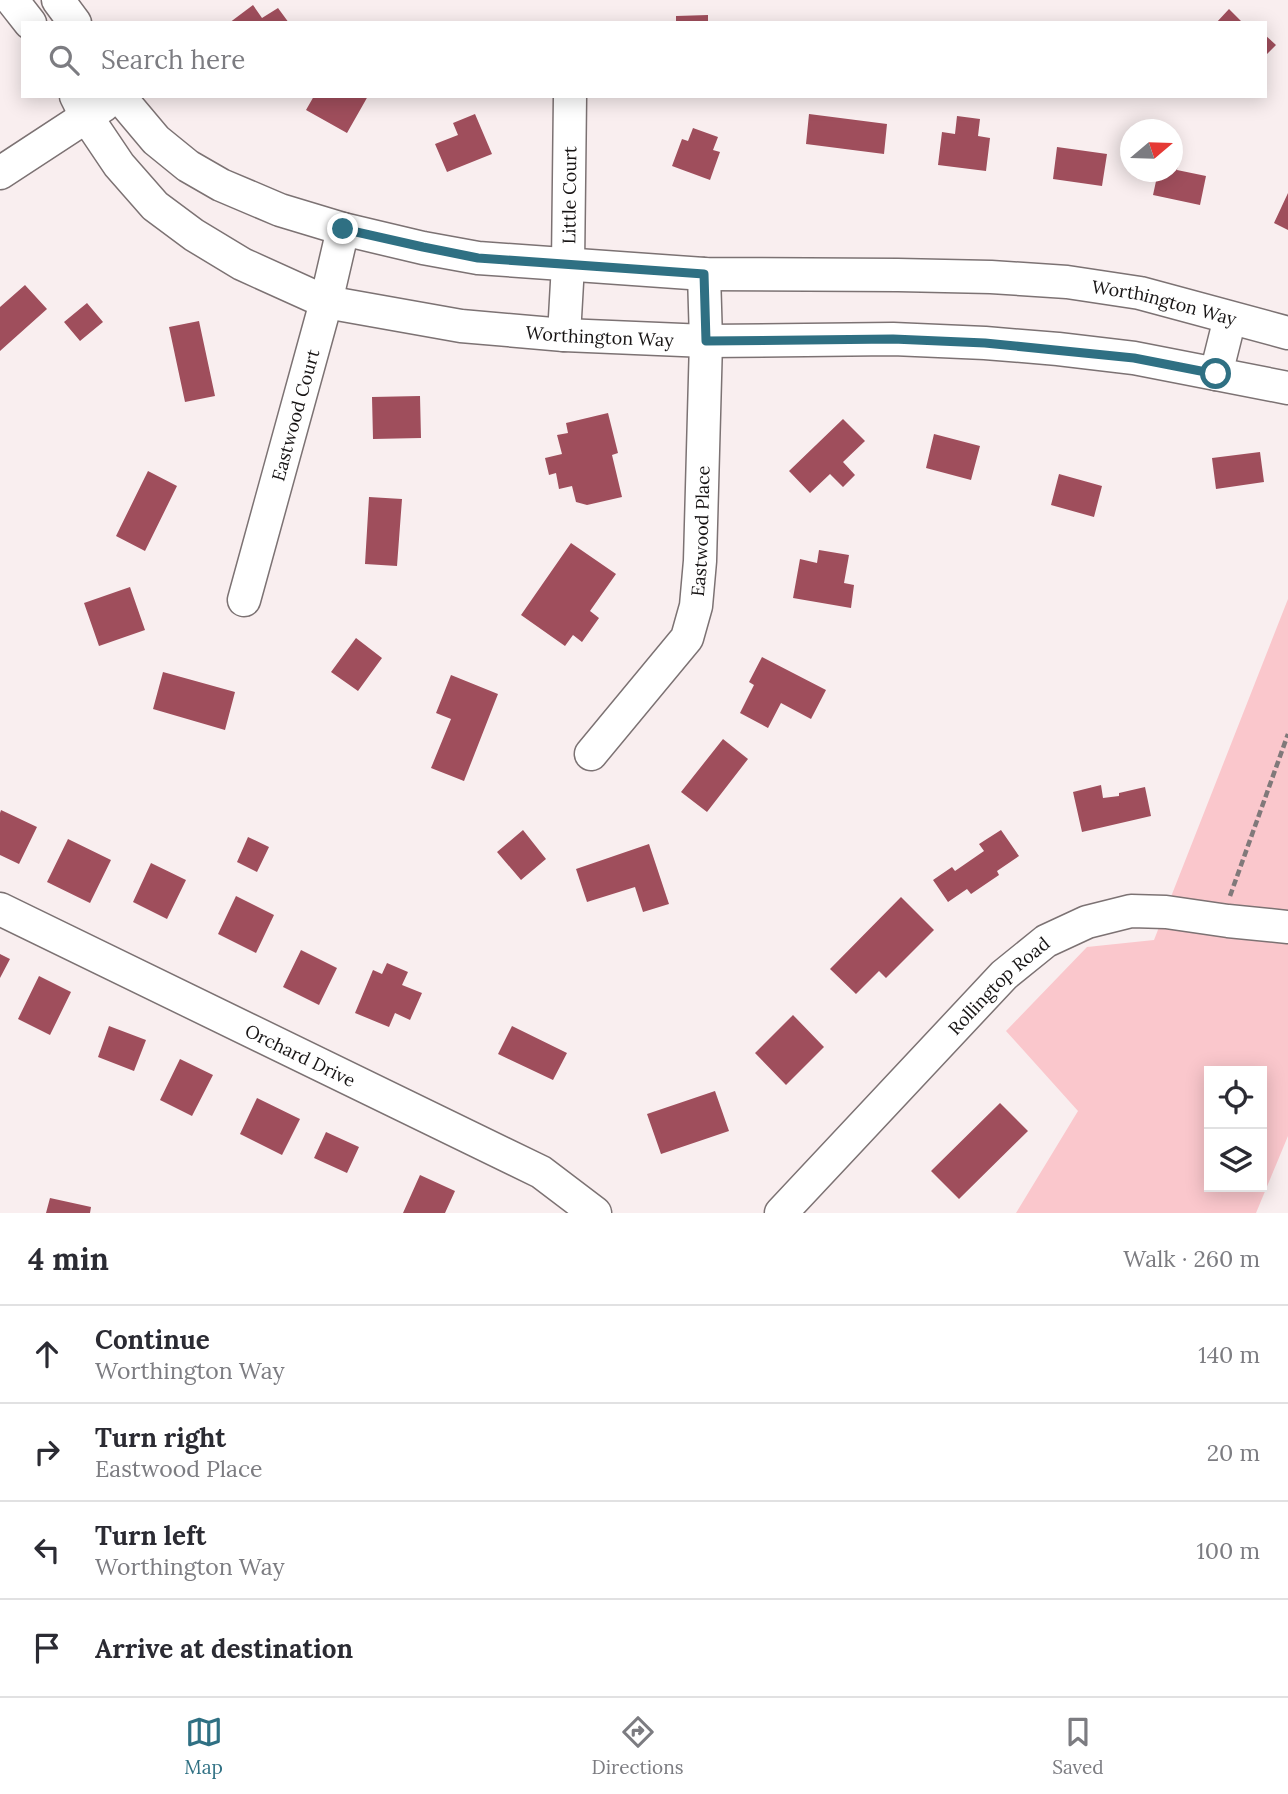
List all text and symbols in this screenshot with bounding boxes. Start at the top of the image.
search box [21,21,1267,98]
icon: search [45,41,83,79]
text: Search here [101,43,245,76]
north arrow [1120,119,1183,182]
street label: Little Court [557,146,581,244]
route end [327,213,358,244]
street label: Worthington Way [1090,274,1240,330]
street label: Worthington Way [525,320,675,351]
street label: Eastwood Court [266,346,324,483]
route start [1200,358,1231,389]
street label: Eastwood Place [685,465,714,597]
street label: Rollingtop Road [943,931,1054,1039]
street label: Orchard Drive [241,1018,360,1092]
map controls [1204,1066,1267,1192]
button: locate [1204,1066,1267,1129]
button: layers [1204,1129,1267,1192]
text: 4 min [28,1240,109,1278]
text: Walk · 260 m [1123,1244,1260,1273]
text: Continue [95,1323,210,1356]
icon: ahead [28,1335,66,1373]
text: 140 m [1198,1340,1260,1369]
text: Worthington Way [95,1356,285,1385]
text: Turn right [95,1421,226,1454]
icon: right [28,1433,66,1471]
text: 20 m [1207,1438,1260,1467]
text: Eastwood Place [95,1454,263,1483]
text: Turn left [95,1519,206,1552]
icon: left [28,1531,66,1569]
text: 100 m [1196,1536,1260,1565]
text: Worthington Way [95,1552,285,1581]
icon: arrive [28,1629,66,1667]
text: Arrive at destination [95,1632,353,1665]
tab: Map [184,1713,223,1779]
tab: Directions [592,1713,684,1779]
tab: Saved [1052,1713,1104,1779]

